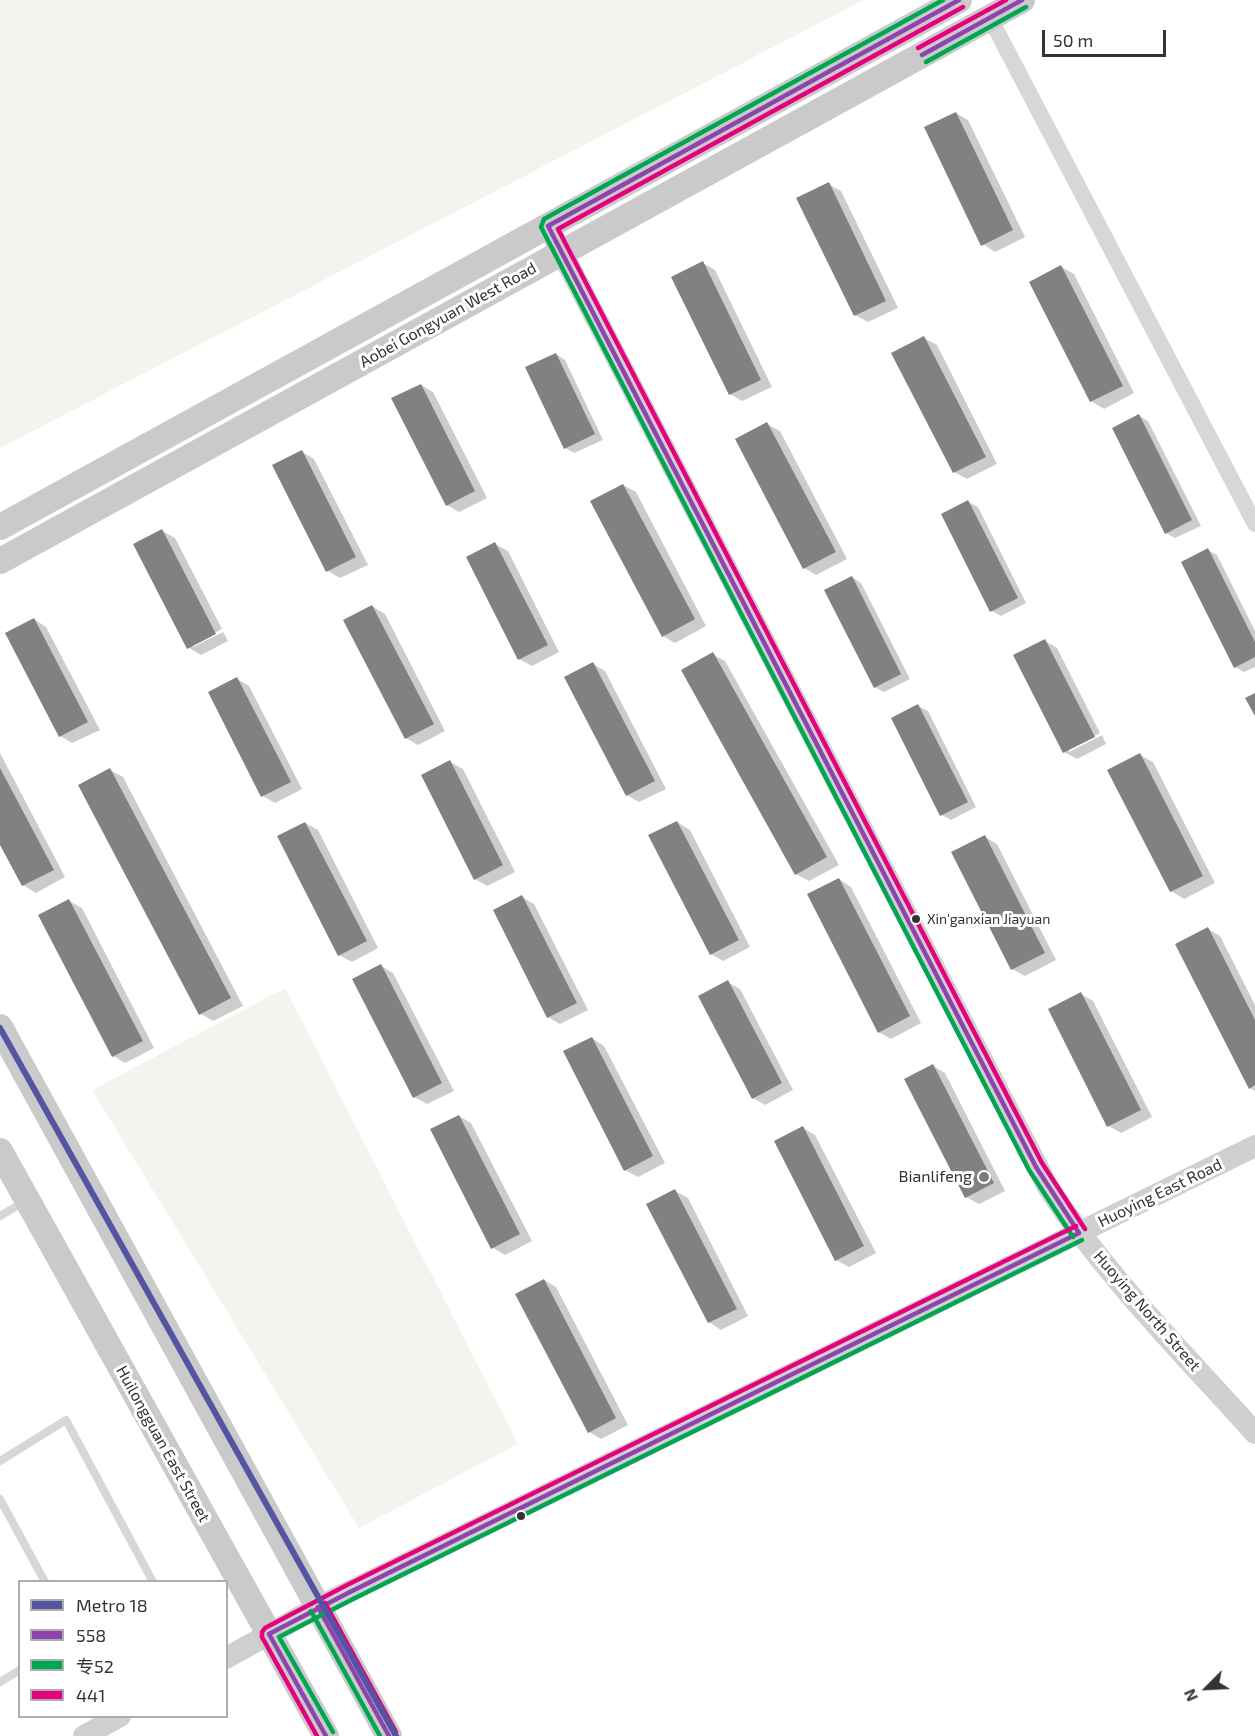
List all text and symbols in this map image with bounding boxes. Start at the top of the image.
scale bar [1045,18,1170,56]
text: 50 m [1053,29,1093,51]
street label: Aobei Gongyuan West Road [356,258,540,372]
place label: Xin'ganxian Jiayuan [927,911,1050,927]
marker: Xin'ganxian Jiayuan [910,913,922,925]
street label: Huoying East Road [1095,1155,1225,1231]
place label: Bianlifeng [899,1167,972,1187]
marker: Bianlifeng [977,1170,991,1184]
street label: Huoying North Street [1089,1247,1205,1375]
street label: Huilongguan East Street [112,1363,214,1525]
unlabelled marker [515,1510,527,1522]
legend [18,1580,228,1718]
text: Metro 18 [76,1594,148,1616]
text: 558 [76,1624,106,1646]
text: 专52 [76,1655,114,1677]
north arrow [1177,1658,1237,1718]
text: 441 [76,1684,105,1706]
text: N [1179,1686,1201,1705]

